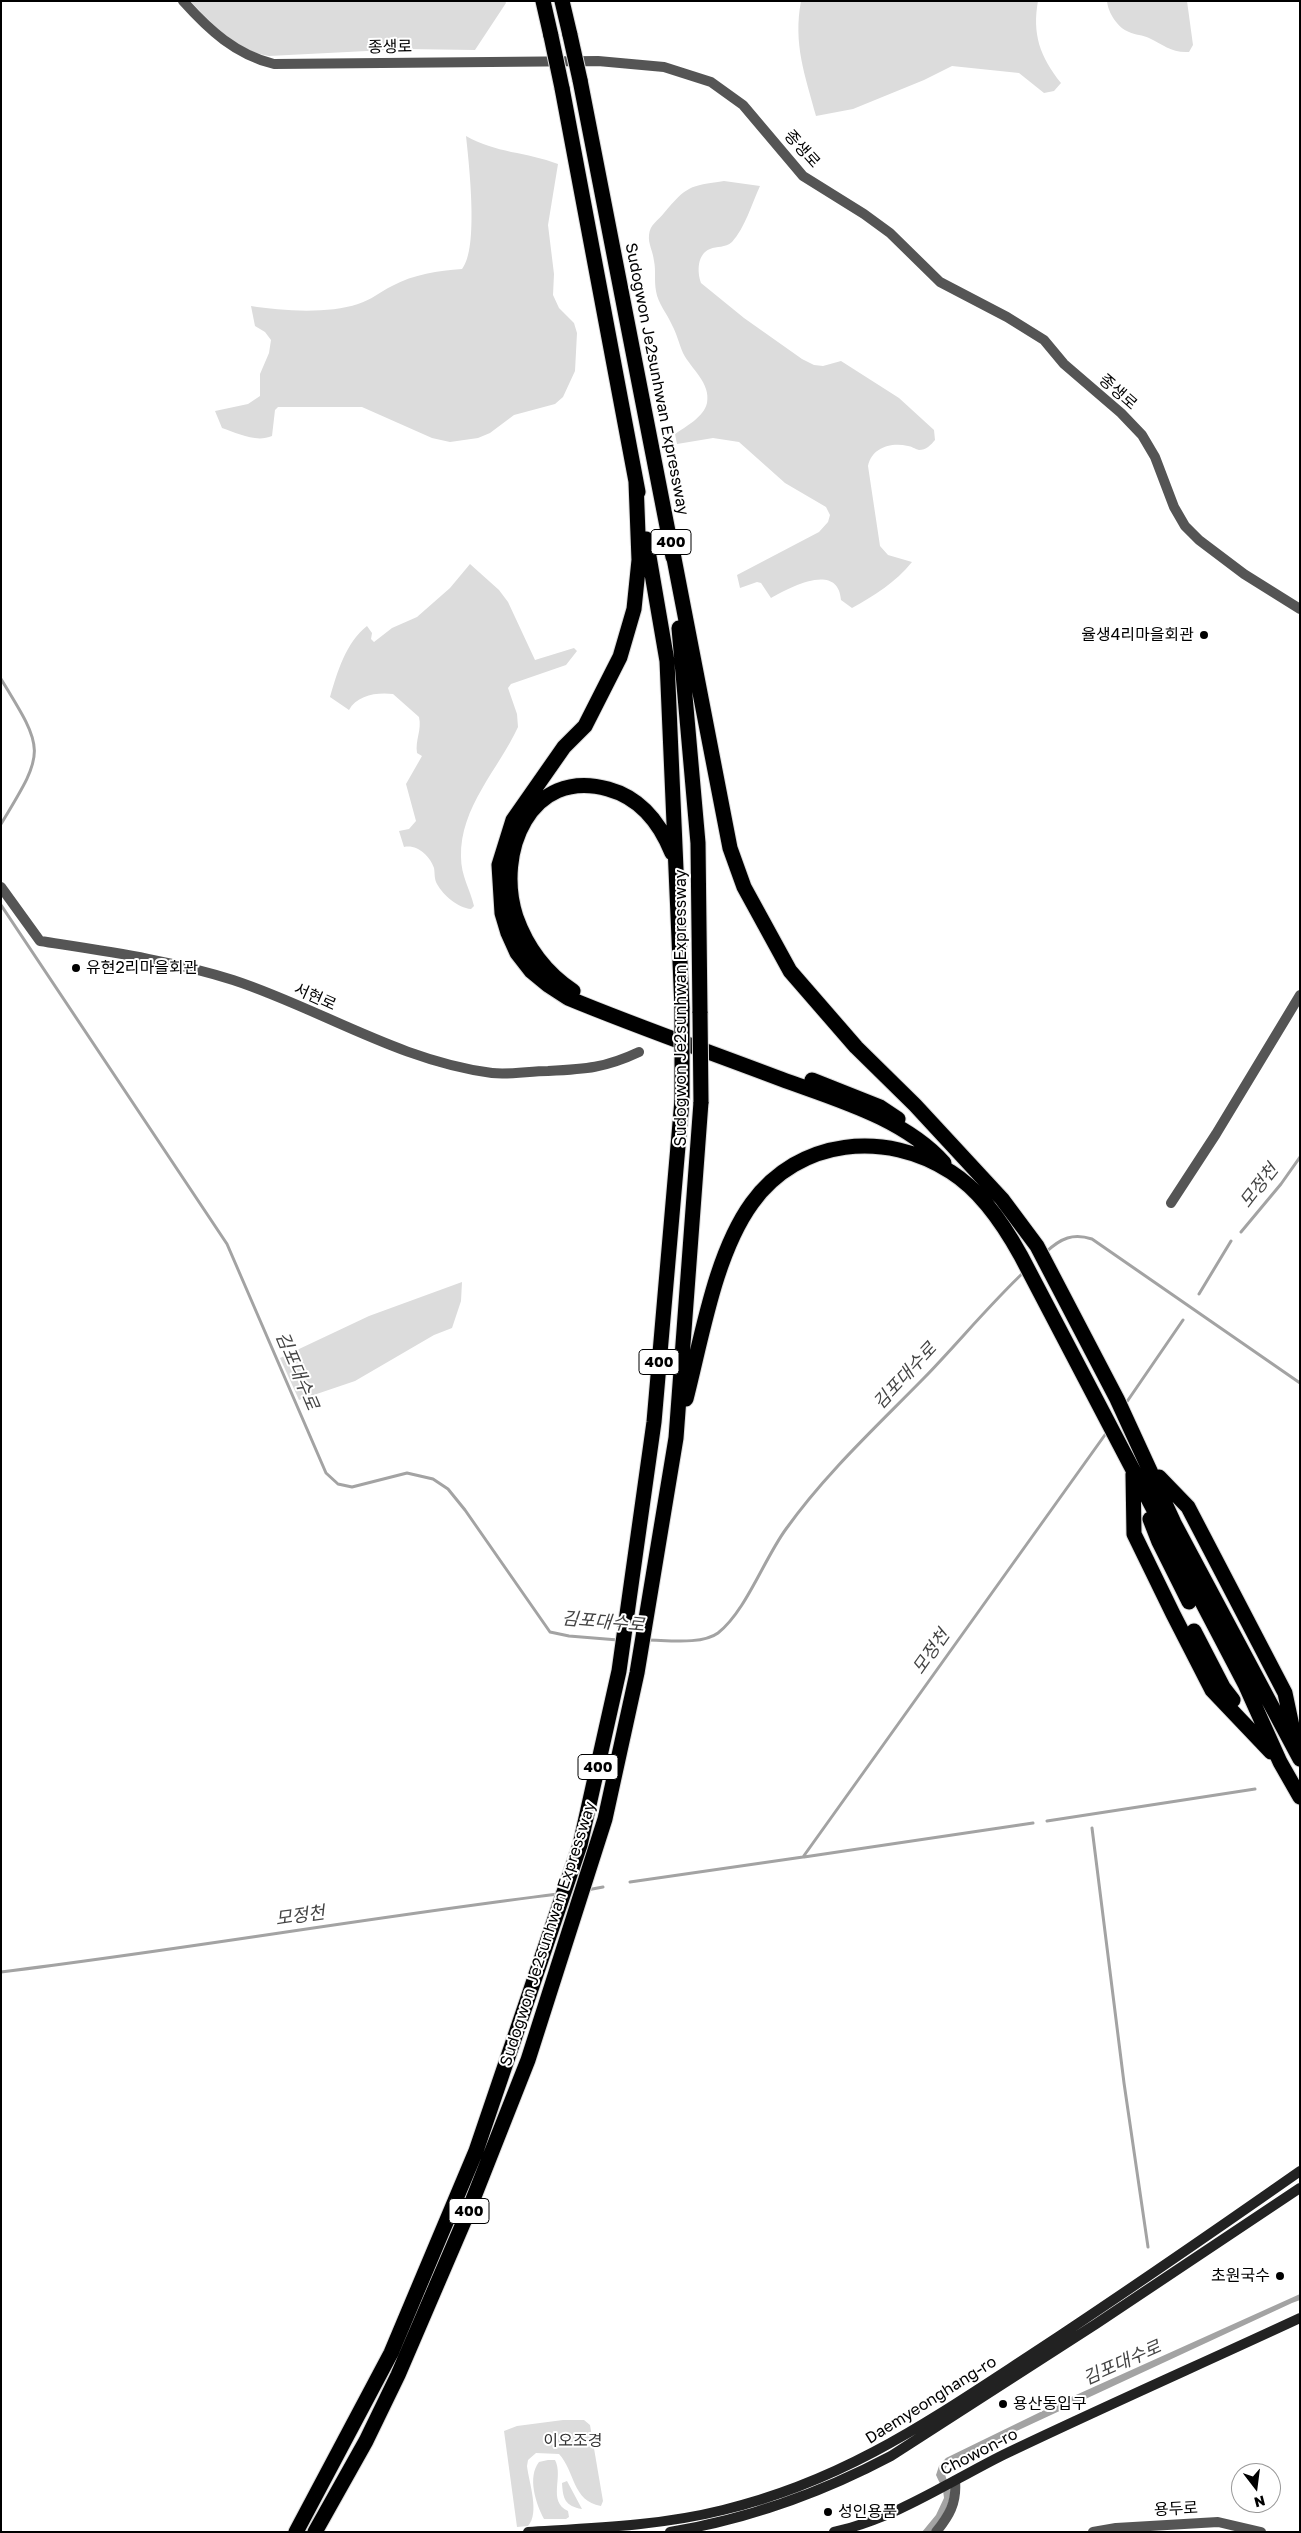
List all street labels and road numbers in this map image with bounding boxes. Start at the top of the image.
street label: 종생로 [368,37,412,57]
street label: 종생로 [780,126,824,172]
street label: Sudogwon Je2sunhwan Expressway [621,241,693,517]
street label: 종생로 [1095,370,1141,414]
road number: 400 [651,530,691,554]
street label: Sudogwon Je2sunhwan Expressway [671,869,691,1147]
street label: 서현로 [291,979,339,1015]
road number: 400 [639,1350,679,1374]
road number: 400 [578,1754,618,1780]
street label: Sudogwon Je2sunhwan Expressway [496,1799,600,2069]
road number: 400 [449,2198,489,2224]
street label: Daemyeonghang-ro [862,2352,1000,2448]
street label: Chowon-ro [937,2424,1021,2480]
street label: 용두로 [1153,2498,1199,2520]

